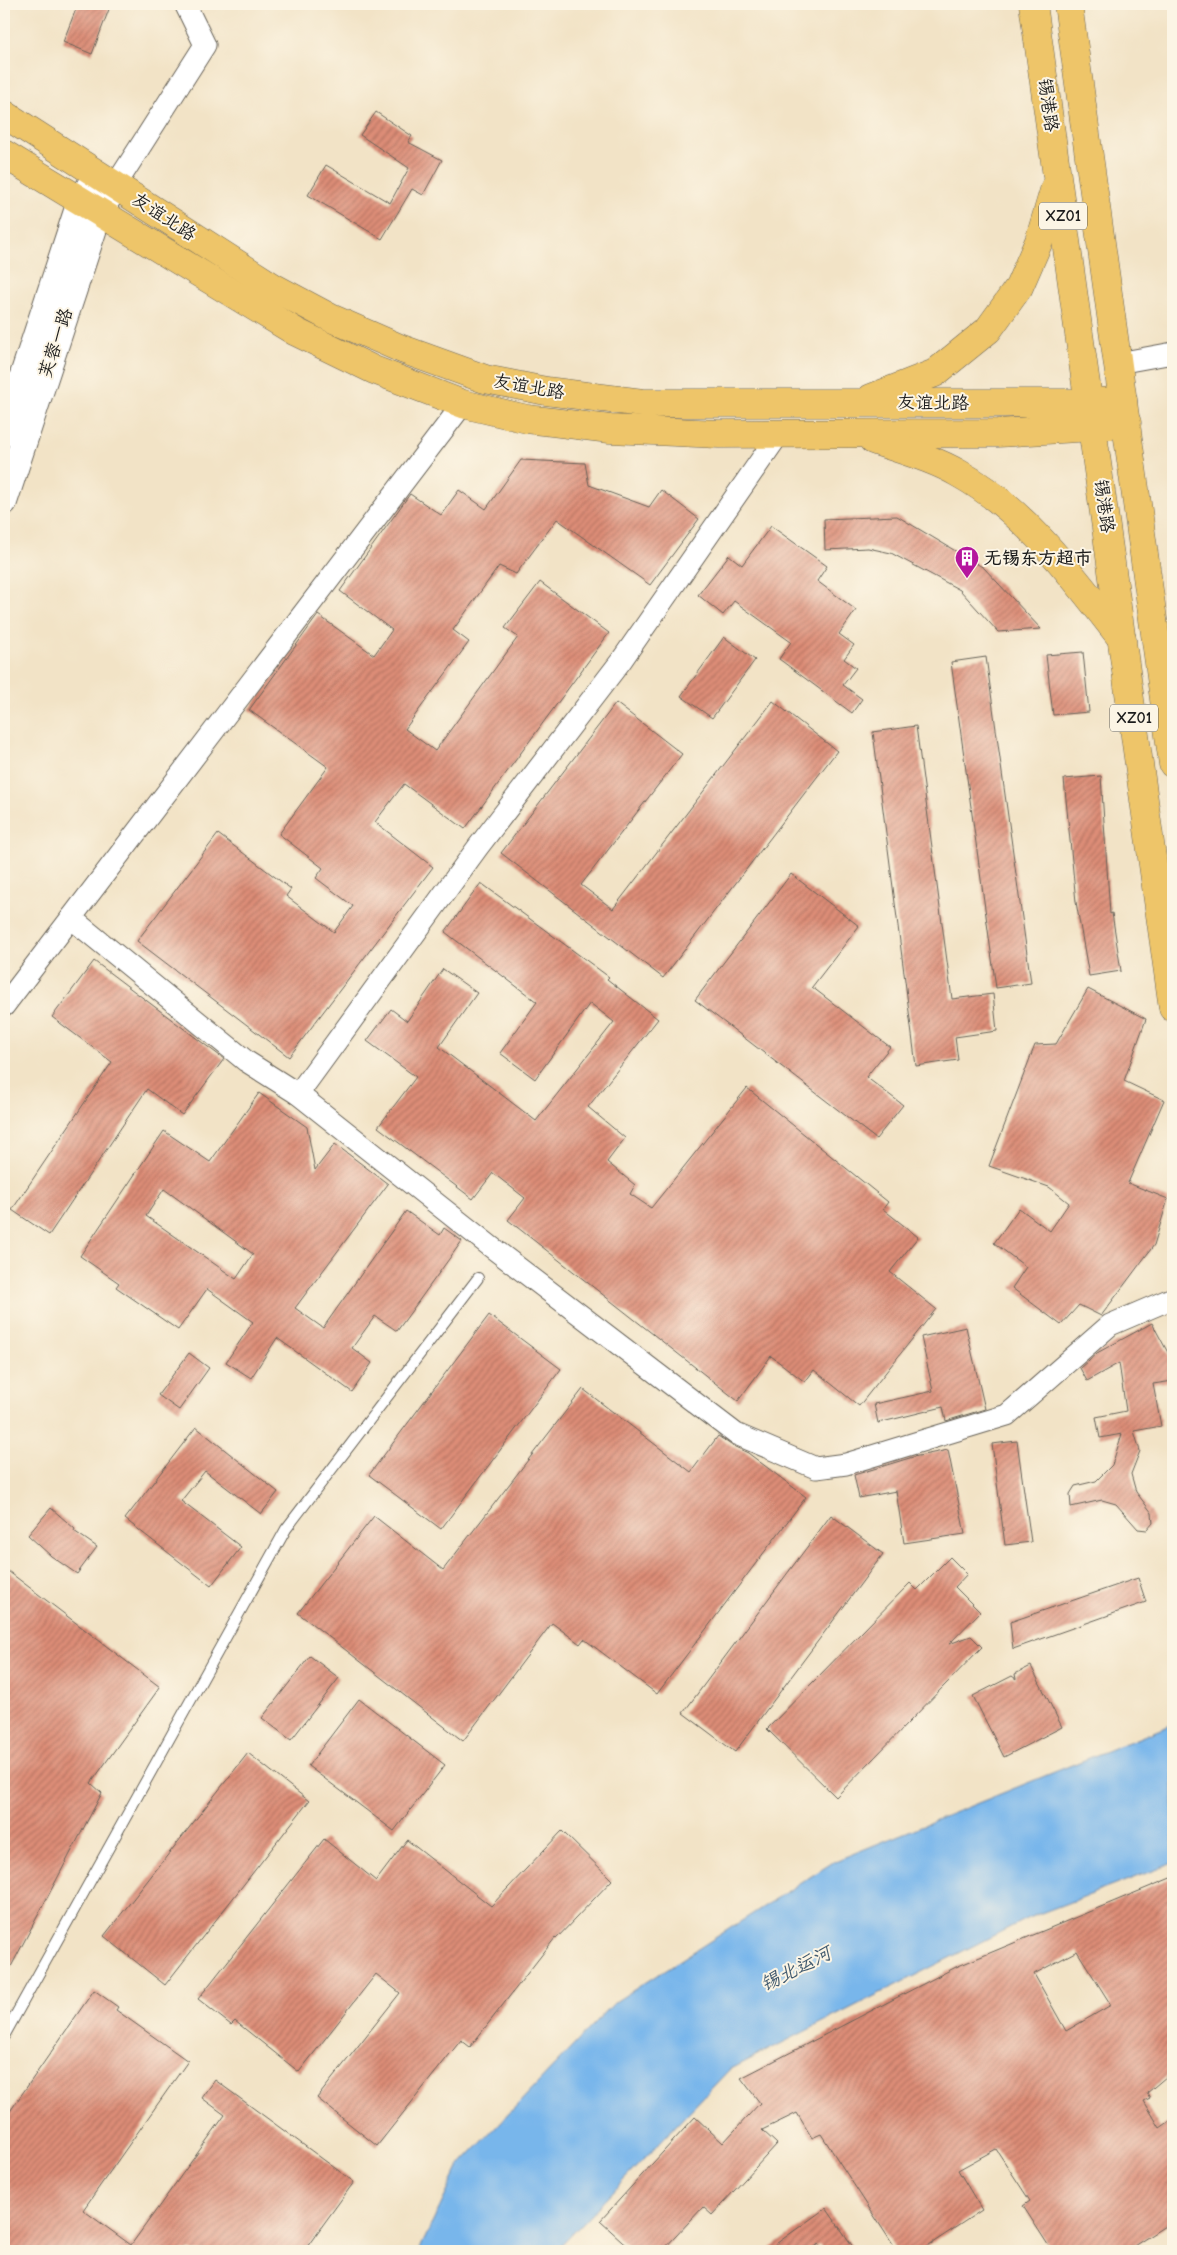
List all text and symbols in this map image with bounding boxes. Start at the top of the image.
street label: 锡港路 [1034,77,1062,133]
street label: 友谊北路 [128,189,200,245]
road number: XZ01 [1039,202,1087,230]
street label: 芙蓉一路 [35,306,77,380]
street label: 友谊北路 [492,370,566,404]
street label: 友谊北路 [897,392,969,414]
street label: 锡港路 [1090,478,1118,534]
building icon: 无锡东方超市 [954,545,980,579]
place label: 无锡东方超市 [984,548,1092,569]
road number: XZ01 [1110,704,1158,731]
water label: 锡北运河 [757,1941,838,1996]

